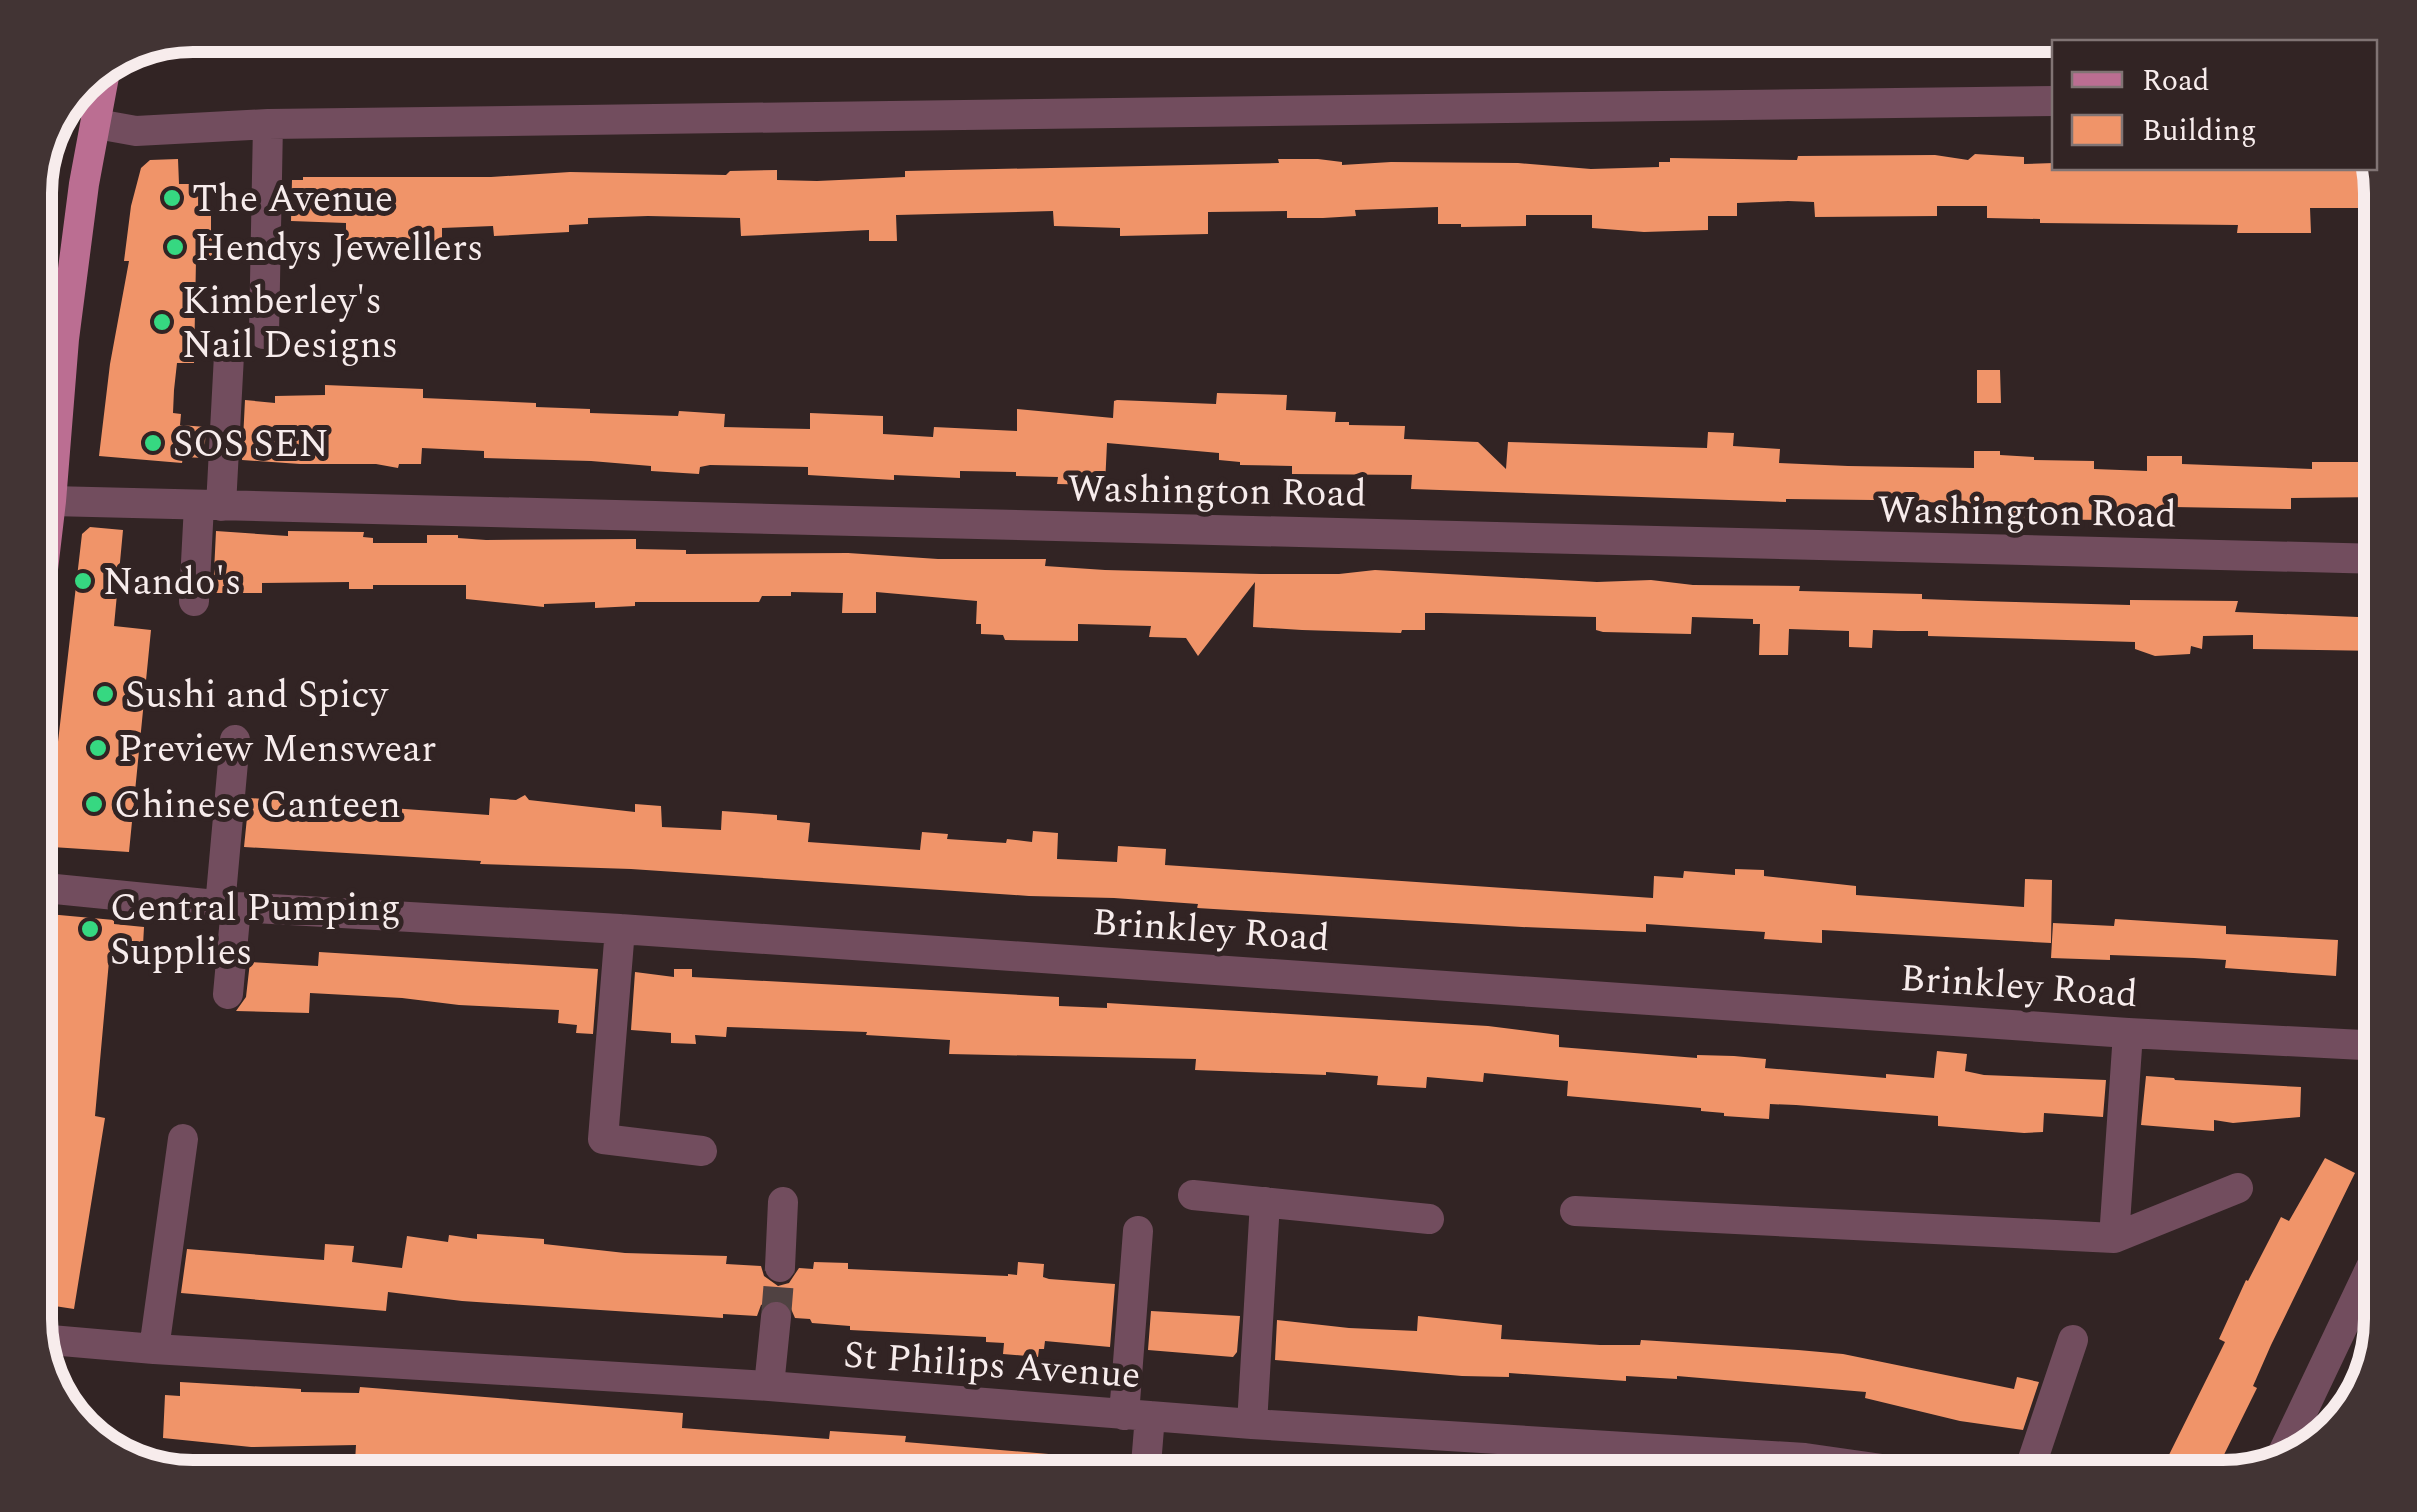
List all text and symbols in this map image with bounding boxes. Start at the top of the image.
legend [2052,40,2377,170]
text: Road [2142,58,2210,104]
text: Building [2142,108,2257,154]
place label: The Avenue [192,171,393,229]
marker: The Avenue [161,187,183,209]
place label: Hendys Jewellers [195,220,483,278]
marker: Hendys Jewellers [164,236,186,258]
place label: Kimberley's Nail Designs [182,273,398,375]
marker: Kimberley's Nail Designs [151,311,173,333]
place label: SOS SEN [173,416,329,474]
marker: SOS SEN [142,432,164,454]
street label: Washington Road [1067,460,1367,524]
street label: Washington Road [1877,481,2177,545]
place label: Nando's [103,554,241,612]
marker: Nando's [72,570,94,592]
place label: Sushi and Spicy [125,667,389,725]
marker: Sushi and Spicy [94,683,116,705]
place label: Preview Menswear [118,721,436,779]
marker: Preview Menswear [87,737,109,759]
place label: Chinese Canteen [114,777,401,835]
marker: Chinese Canteen [83,793,105,815]
place label: Central Pumping Supplies [110,880,401,982]
street label: Brinkley Road [1090,894,1332,968]
marker: Central Pumping Supplies [79,918,101,940]
street label: Brinkley Road [1898,950,2140,1024]
street label: St Philips Avenue [841,1327,1142,1405]

